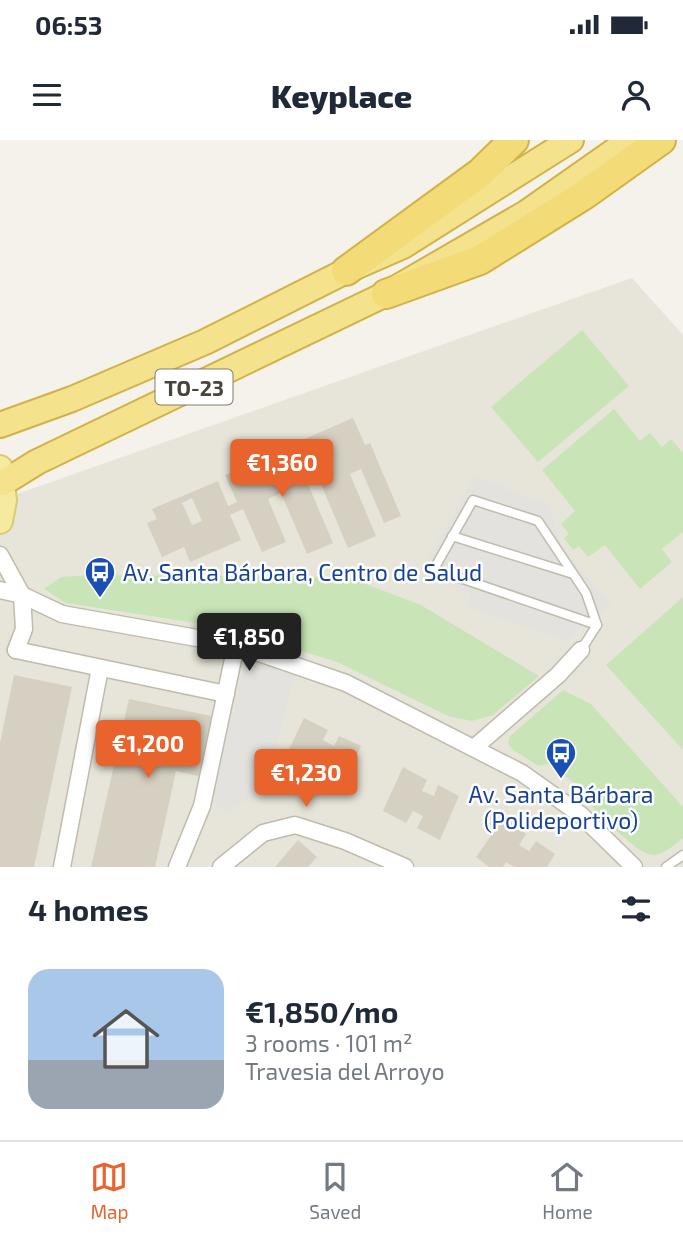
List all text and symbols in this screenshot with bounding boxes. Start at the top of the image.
text: 06:53 [35,9,103,40]
icon: menu [28,76,66,114]
text: Keyplace [271,76,412,114]
icon: person [617,76,655,114]
road number: TO-23 [156,370,232,404]
pin: €1,360 [225,440,339,499]
text: €1,360 [246,448,318,476]
bus stop icon: Av. Santa Bárbara, Centro de Salud [83,555,117,599]
place label: Av. Santa Bárbara, Centro de Salud [123,558,482,586]
pin: €1,850 [192,614,306,673]
text: €1,850 [213,622,285,650]
pin: €1,200 [91,720,205,780]
text: €1,200 [112,729,184,757]
bus stop icon: Av. Santa Bárbara (Polideportivo) [544,736,578,780]
pin: €1,230 [249,750,363,809]
text: €1,230 [270,758,342,786]
place label: Av. Santa Bárbara (Polideportivo) [469,780,653,834]
icon: filters [617,890,655,928]
text: 4 homes [28,891,149,927]
text: €1,850/mo [245,993,398,1029]
icon: home [84,997,168,1081]
text: 3 rooms · 101 m² [245,1029,412,1057]
text: Travesia del Arroyo [245,1057,444,1085]
tab: Map [90,1158,129,1223]
tab: Saved [309,1158,361,1223]
tab: Home [542,1158,593,1223]

